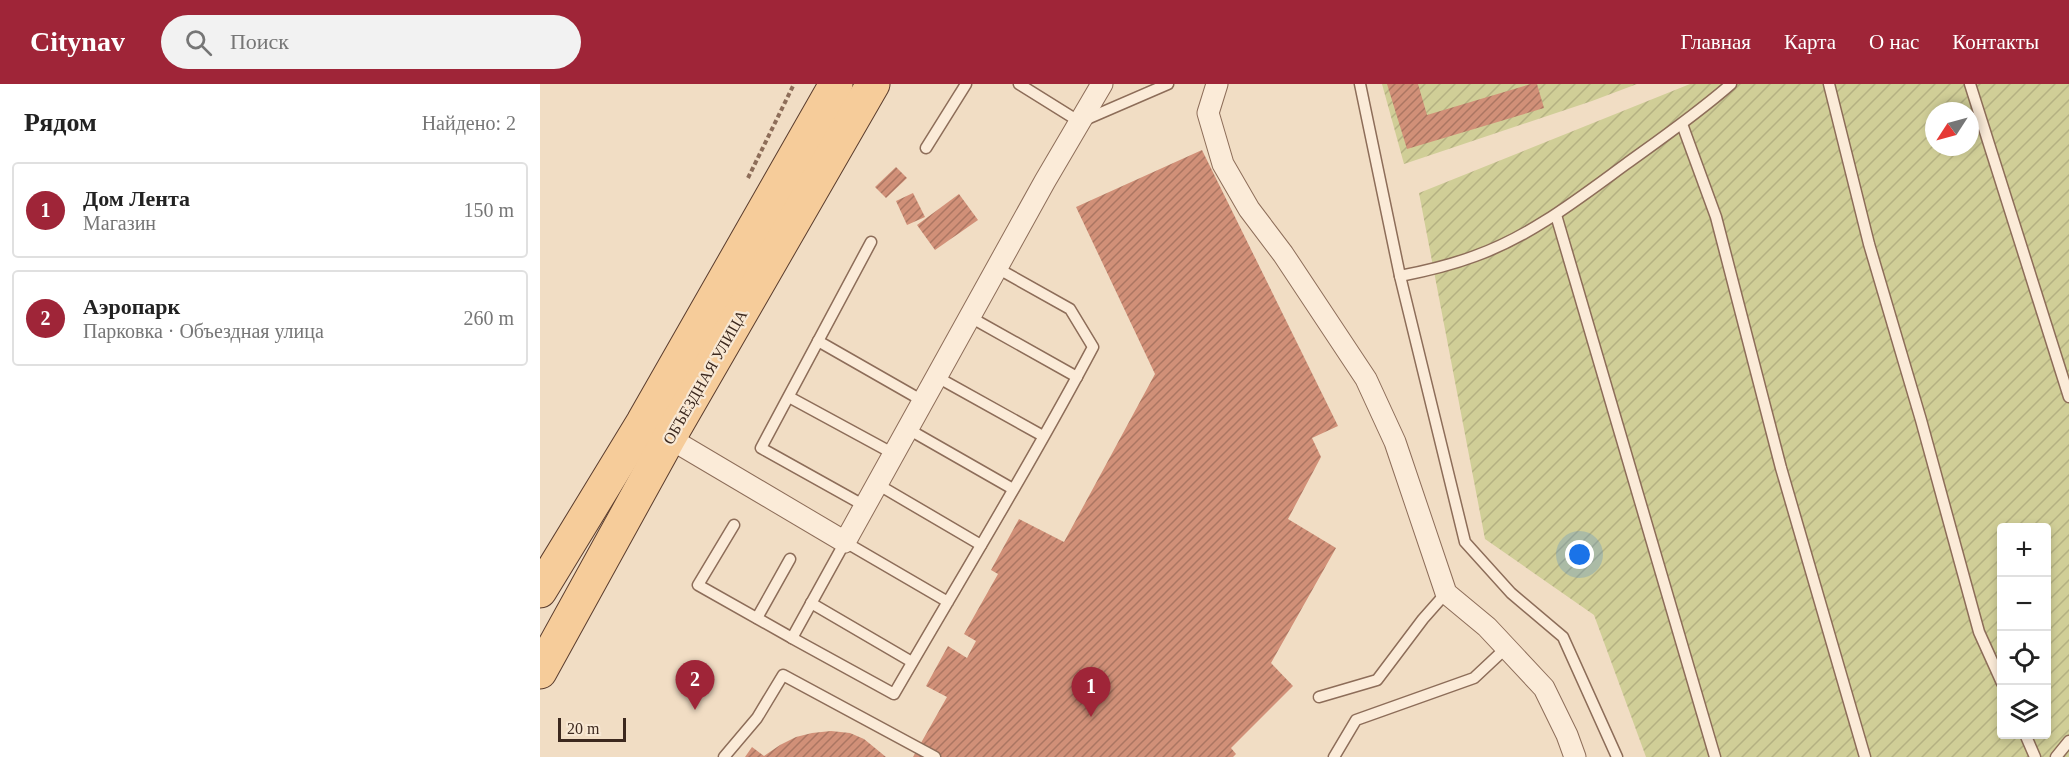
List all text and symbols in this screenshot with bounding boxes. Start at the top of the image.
search box [161,15,581,69]
text: Citynav [30,26,125,57]
icon: search [182,26,215,59]
text: Поиск [230,29,289,54]
text: Главная [1681,30,1751,54]
text: Карта [1784,30,1836,54]
text: О нас [1869,30,1919,54]
text: Контакты [1952,30,2039,54]
north arrow [1925,102,1979,156]
text: Рядом [24,108,97,137]
text: Найдено: 2 [422,112,516,134]
text: Дом Лента [83,186,190,211]
text: 1 [41,199,51,221]
text: 150 m [463,199,514,221]
text: Магазин [83,212,156,234]
text: Аэропарк [83,294,180,319]
street label: ОБЪЕЗДНАЯ УЛИЦА [660,306,751,448]
text: 2 [41,307,51,329]
text: 260 m [463,307,514,329]
text: Парковка · Объездная улица [83,320,324,342]
map controls [1997,523,2051,739]
button: + [1997,523,2051,577]
your location [1565,540,1594,569]
button: − [1997,577,2051,631]
button: locate [1997,631,2051,685]
pin: 2 [676,660,714,710]
pin: 1 [1072,668,1110,717]
button: layers [1997,685,2051,739]
scale bar [558,715,626,742]
text: 20 m [567,720,599,737]

